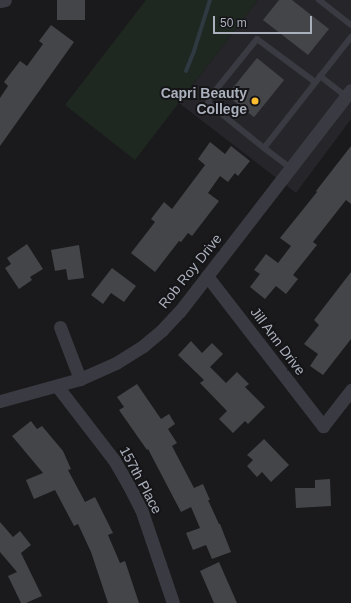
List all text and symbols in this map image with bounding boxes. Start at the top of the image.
scale bar [215,8,314,34]
text: 50 m [220,16,247,30]
place label: Capri Beauty College [161,85,247,118]
marker: Capri Beauty College [250,96,260,106]
street label: Rob Roy Drive [155,230,225,312]
street label: Jill Ann Drive [247,303,309,379]
street label: 157th Place [116,443,166,517]

